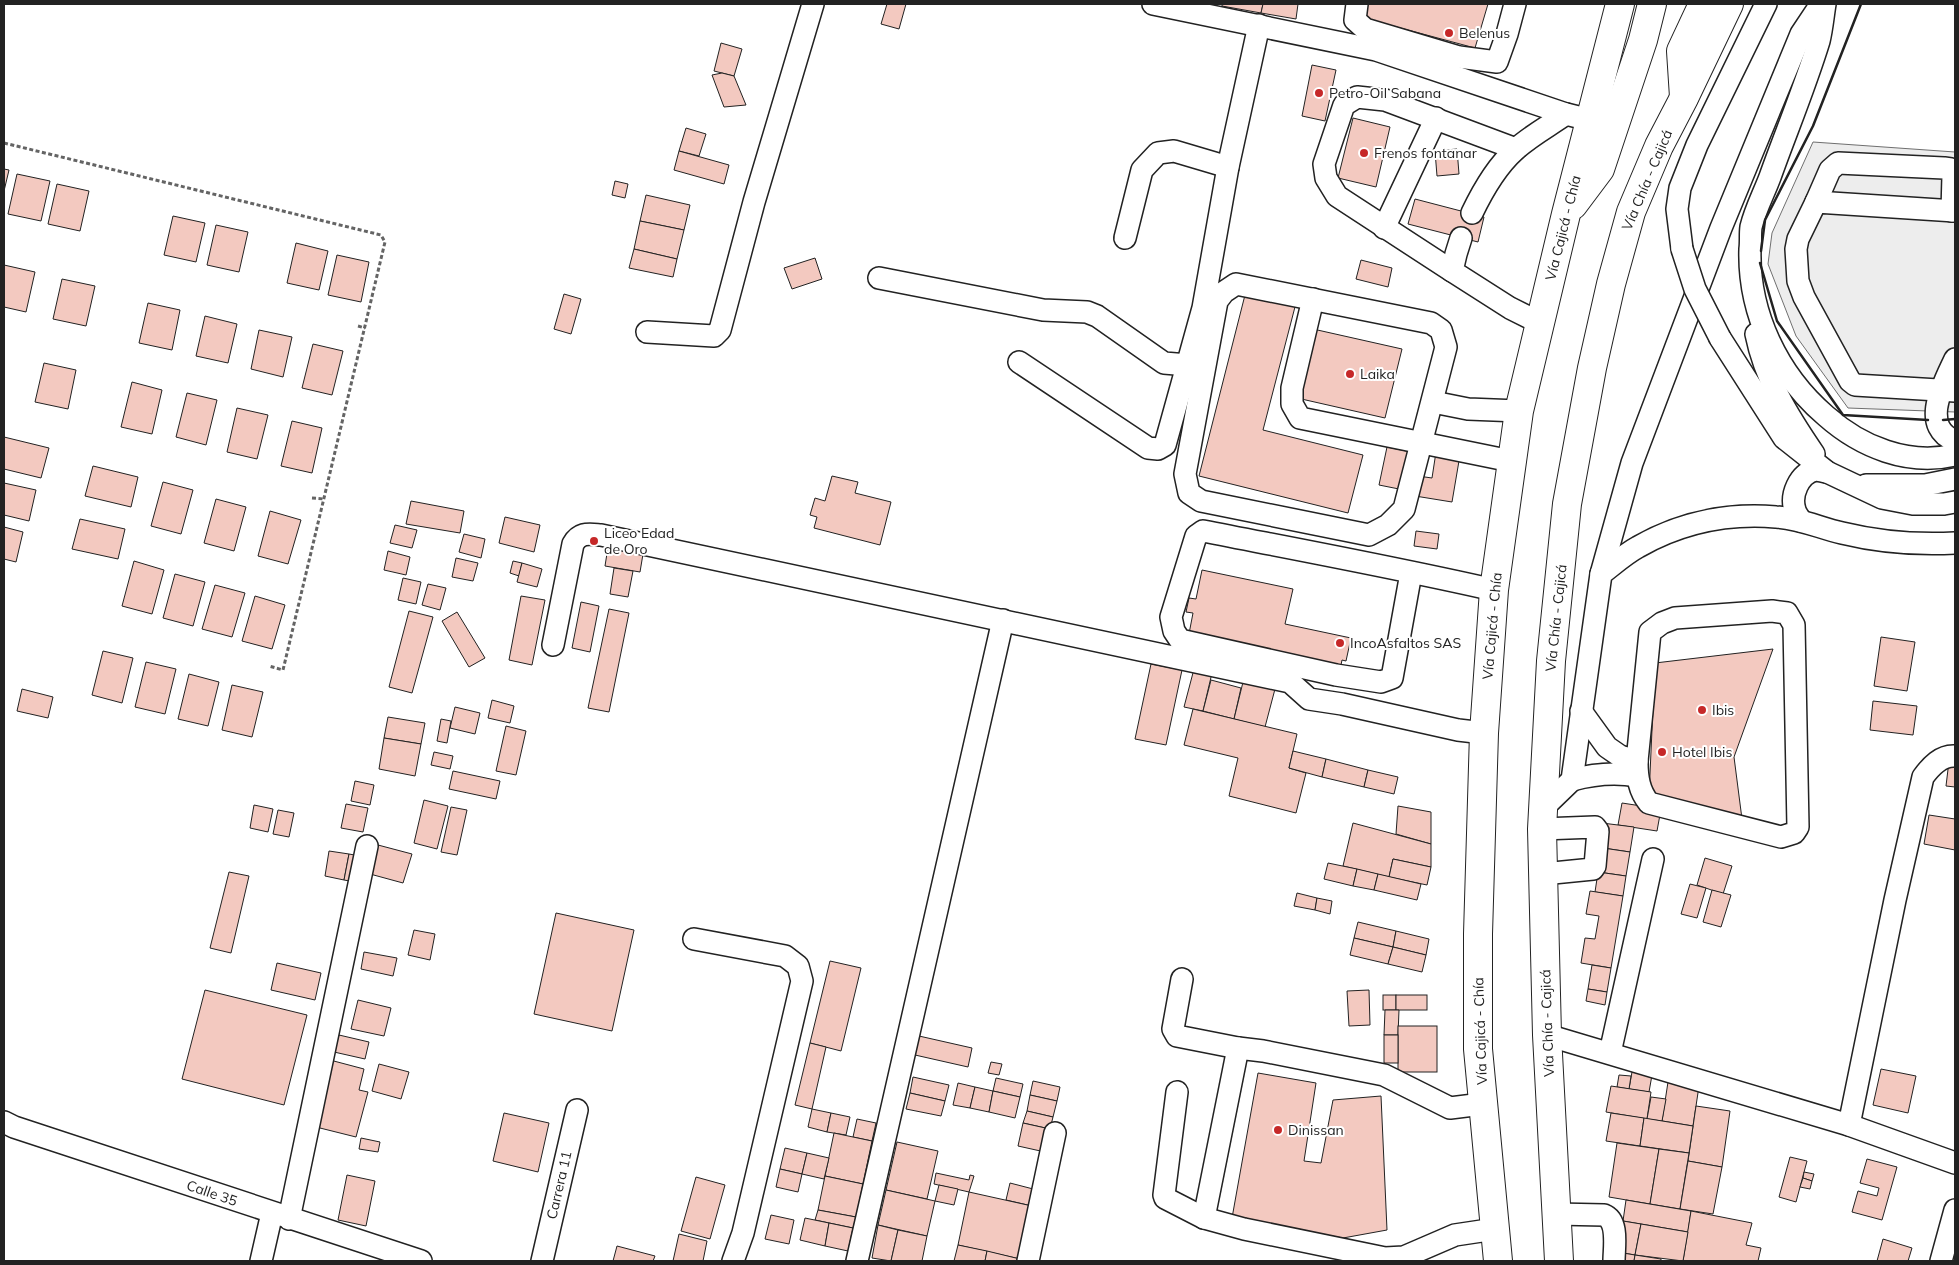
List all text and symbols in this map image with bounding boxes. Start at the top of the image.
place label: Belenus [1459,24,1510,42]
marker: Belenus [1443,27,1455,39]
place label: Petro-Oil Sabana [1329,84,1441,102]
marker: Petro-Oil Sabana [1313,87,1325,99]
street label: Vía Chía - Cajicá [1618,127,1676,233]
place label: Frenos fontanar [1374,144,1478,162]
marker: Frenos fontanar [1358,147,1370,159]
street label: Vía Cajicá - Chía [1541,174,1585,282]
place label: Laika [1360,365,1395,383]
marker: Laika [1344,368,1356,380]
place label: Liceo Edad de Oro [604,524,674,558]
marker: Liceo Edad de Oro [588,535,600,547]
street label: Vía Chía - Cajicá [1541,563,1571,673]
street label: Vía Cajicá - Chía [1478,572,1506,680]
place label: IncoAsfaltos SAS [1350,634,1461,652]
marker: IncoAsfaltos SAS [1334,637,1346,649]
place label: Ibis [1712,701,1734,719]
marker: Ibis [1696,704,1708,716]
place label: Hotel Ibis [1672,743,1732,761]
marker: Hotel Ibis [1656,746,1668,758]
street label: Vía Chía - Cajicá [1536,969,1558,1077]
street label: Vía Cajicá - Chía [1469,977,1491,1085]
place label: Dinissan [1288,1121,1344,1139]
marker: Dinissan [1272,1124,1284,1136]
street label: Carrera 11 [542,1149,576,1221]
street label: Calle 35 [184,1176,240,1210]

